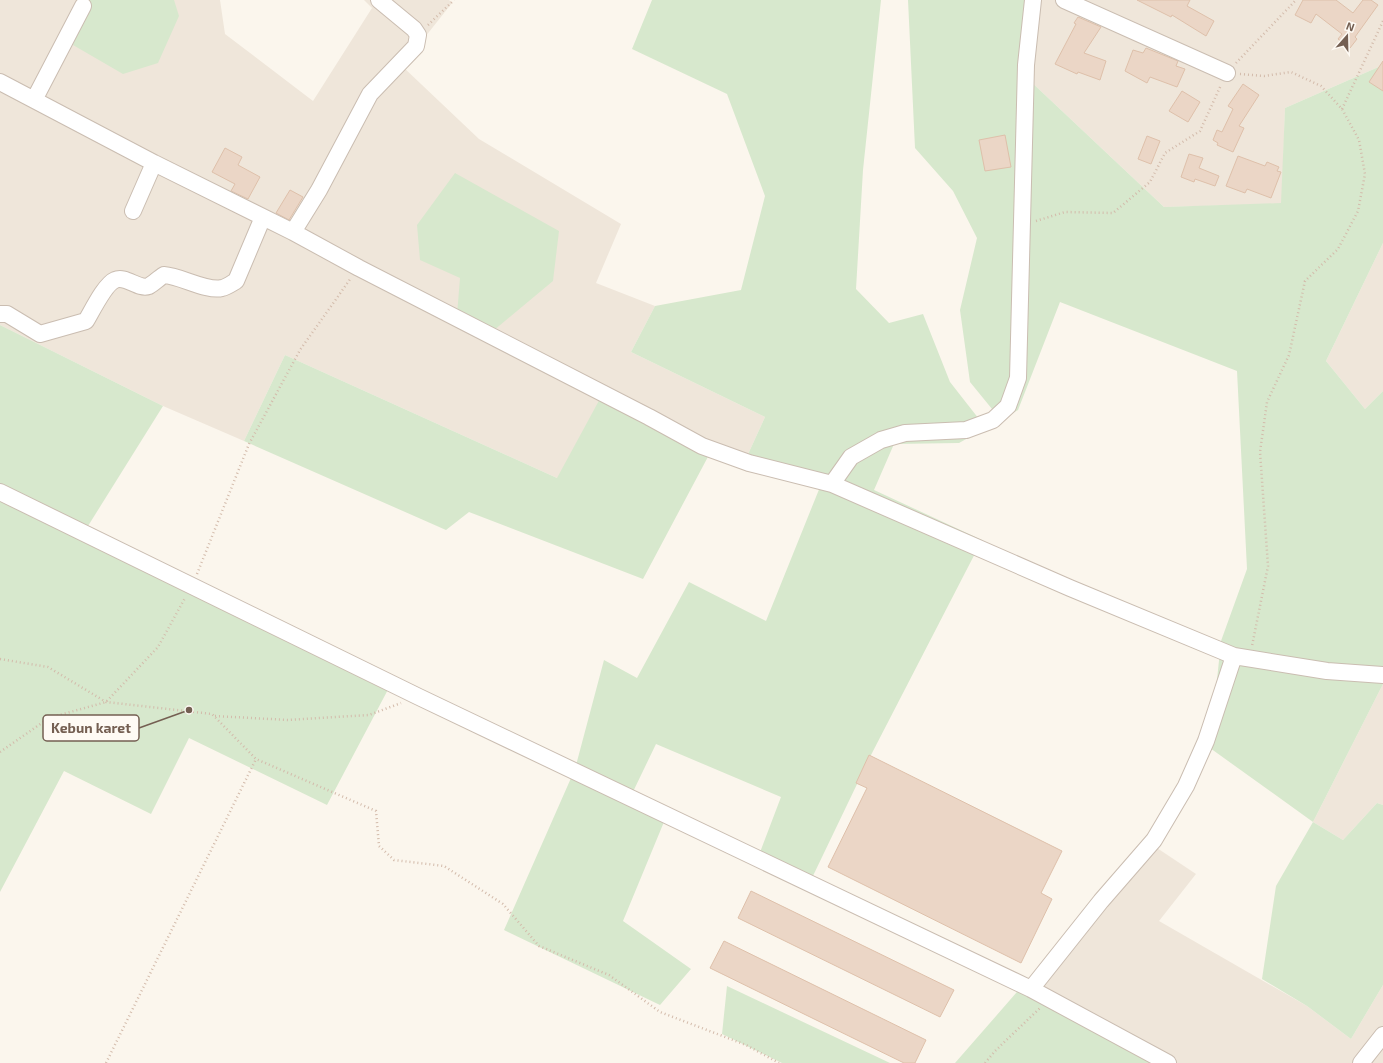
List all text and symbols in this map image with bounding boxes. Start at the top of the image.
north arrow [1327,16,1367,56]
text: N [1345,19,1357,34]
callout: Kebun karet [43,715,139,741]
text: Kebun karet [51,719,131,736]

